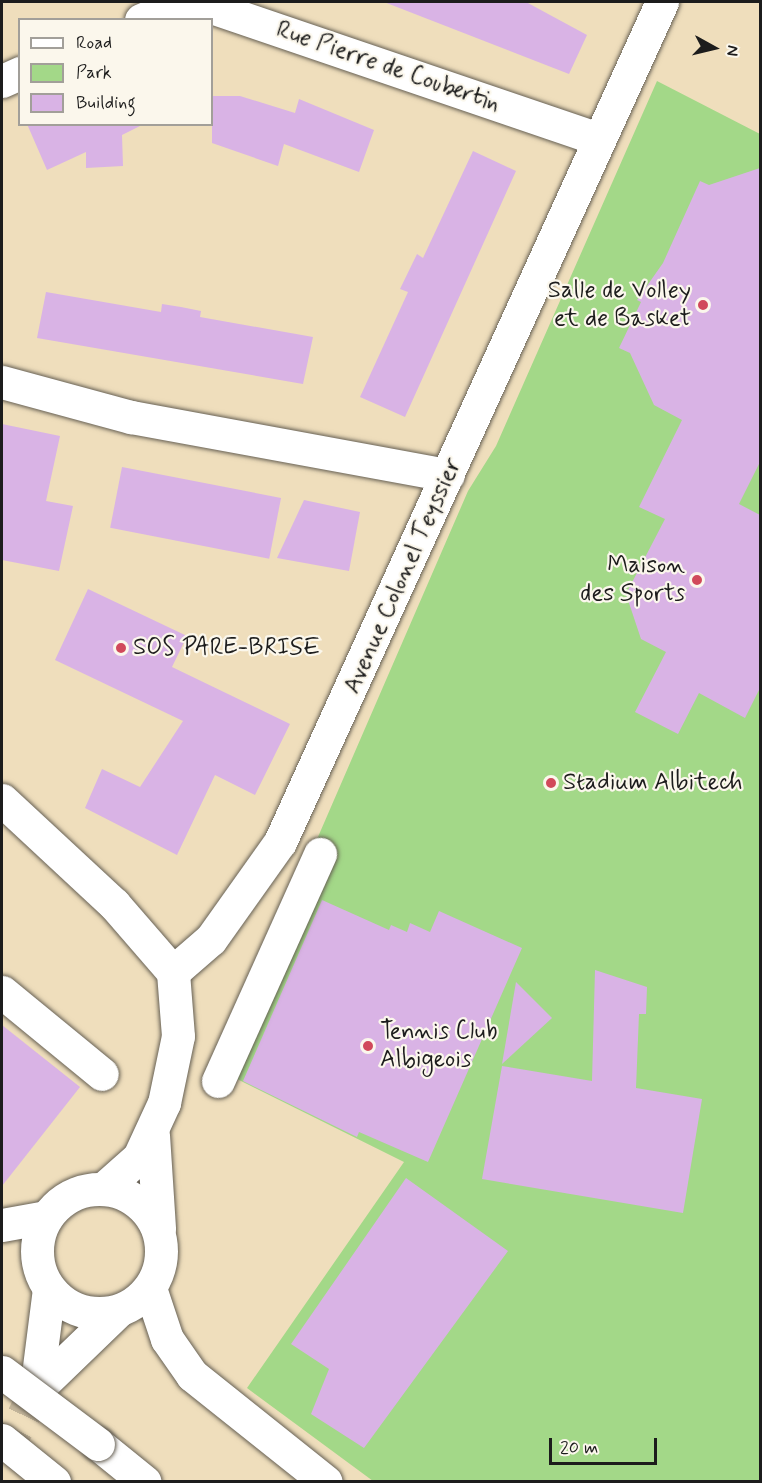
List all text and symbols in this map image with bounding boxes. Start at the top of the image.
street label: Rue Pierre de Coubertin [272,15,504,119]
legend [18,18,213,126]
north arrow [684,18,744,78]
text: Road [76,31,112,55]
text: N [721,44,743,57]
text: Park [76,61,112,85]
text: Building [76,91,136,115]
place label: Salle de Volley et de Basket [549,277,691,333]
marker: Salle de Volley et de Basket [696,298,710,312]
street label: Avenue Colonel Teyssier [339,457,467,695]
place label: Maison des Sports [575,552,685,608]
marker: Maison des Sports [690,573,704,587]
place label: SOS PARE-BRISE [133,634,322,662]
marker: SOS PARE-BRISE [114,641,128,655]
place label: Stadium Albitech [563,769,741,797]
marker: Stadium Albitech [544,776,558,790]
place label: Tennis Club Albigeois [380,1018,503,1074]
marker: Tennis Club Albigeois [361,1039,375,1053]
scale bar [552,1426,660,1464]
text: 20 m [560,1436,598,1460]

